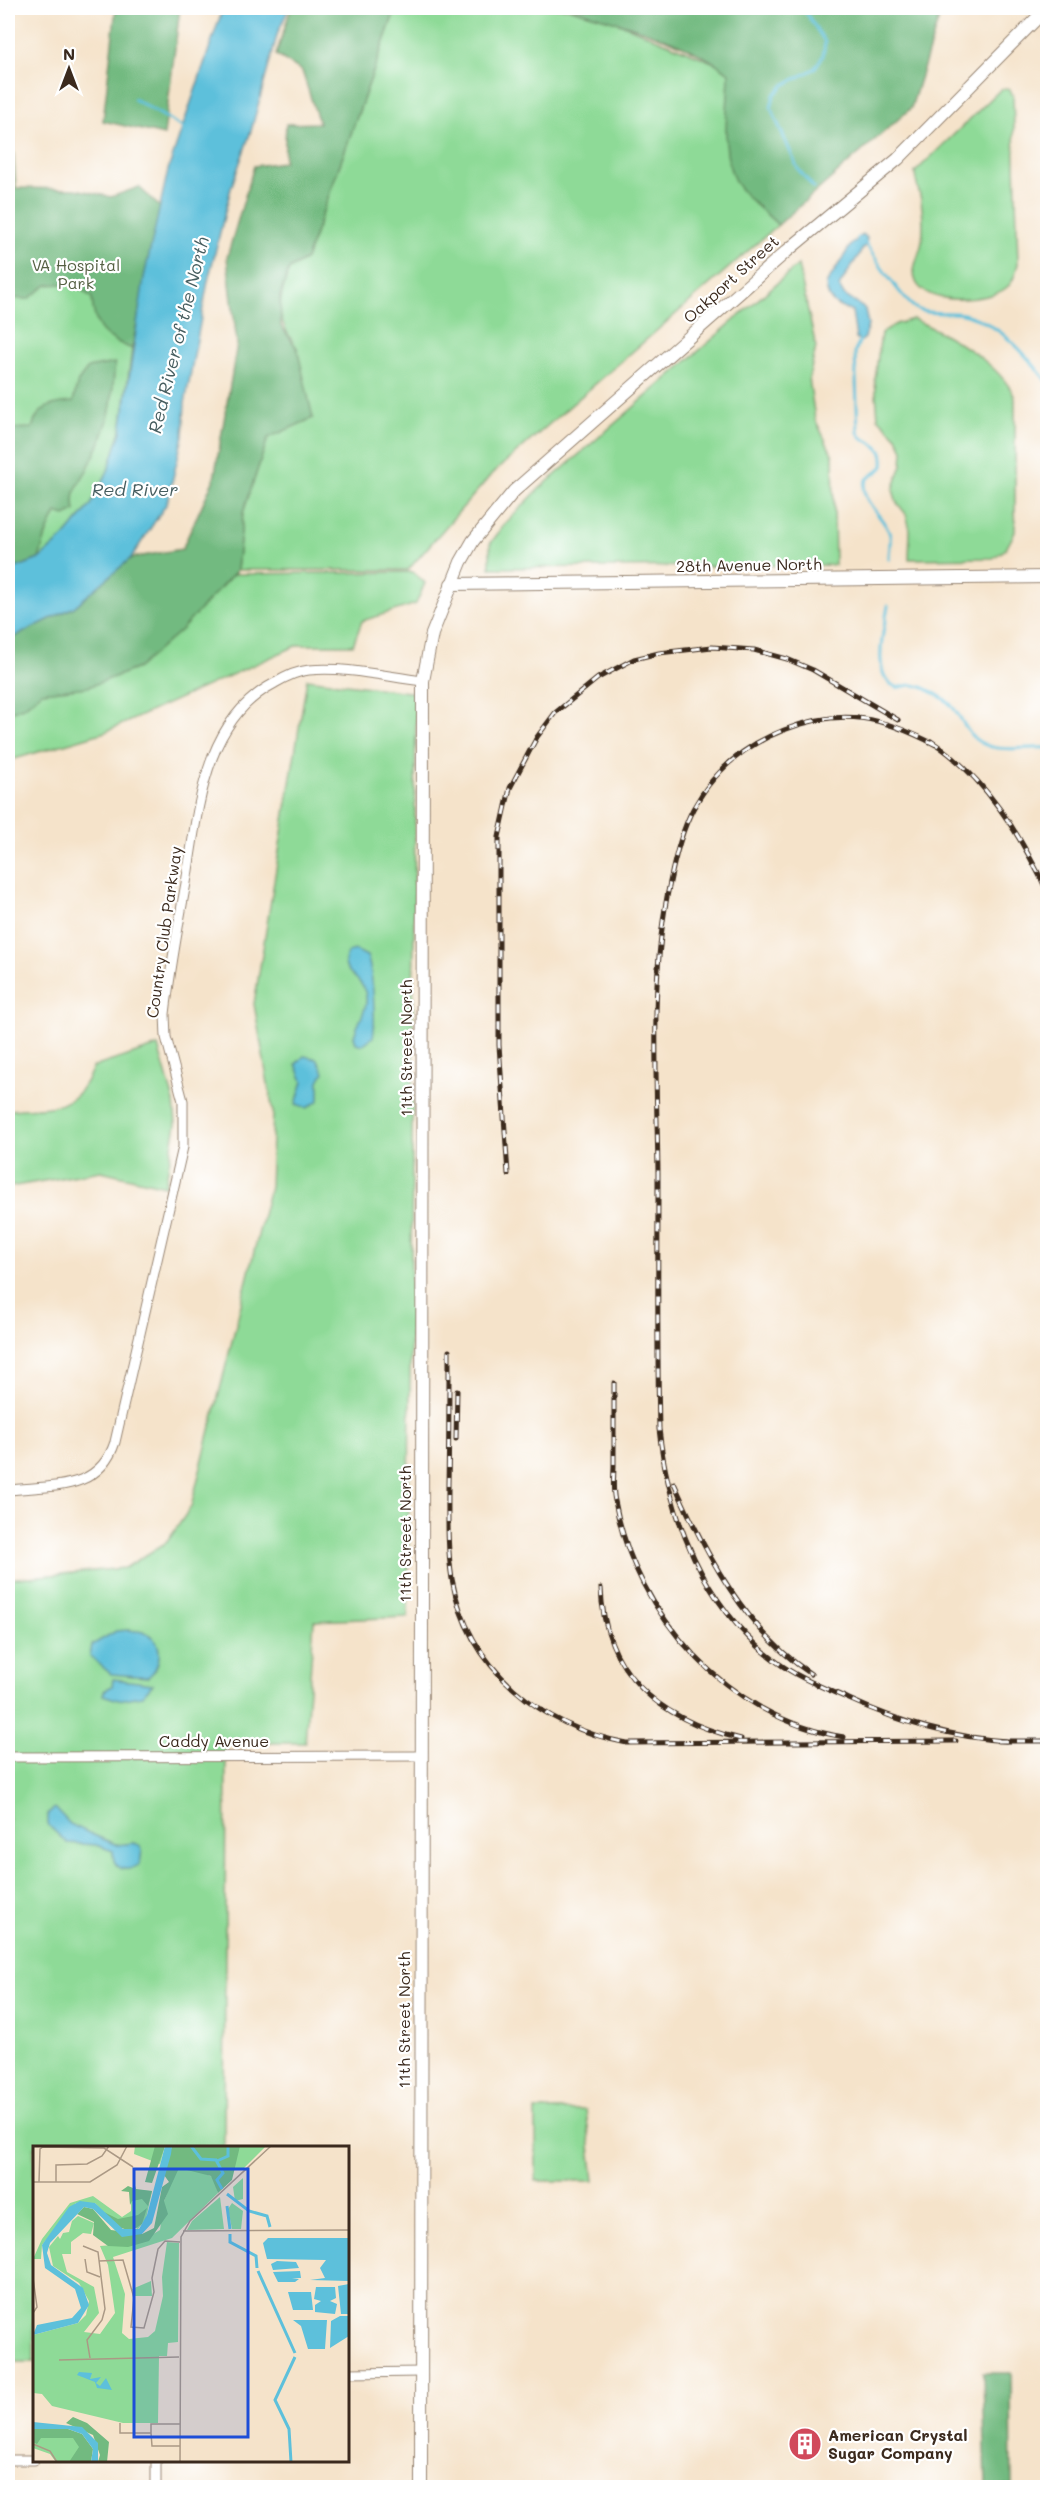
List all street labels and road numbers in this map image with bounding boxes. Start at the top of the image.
street label: Oakport Street [678,230,783,327]
street label: 28th Avenue North [676,553,822,576]
street label: Country Club Parkway [141,845,186,1019]
street label: 11th Street North [395,980,416,1116]
street label: 11th Street North [394,1466,415,1602]
street label: Caddy Avenue [159,1730,269,1751]
street label: 11th Street North [393,1952,414,2088]

